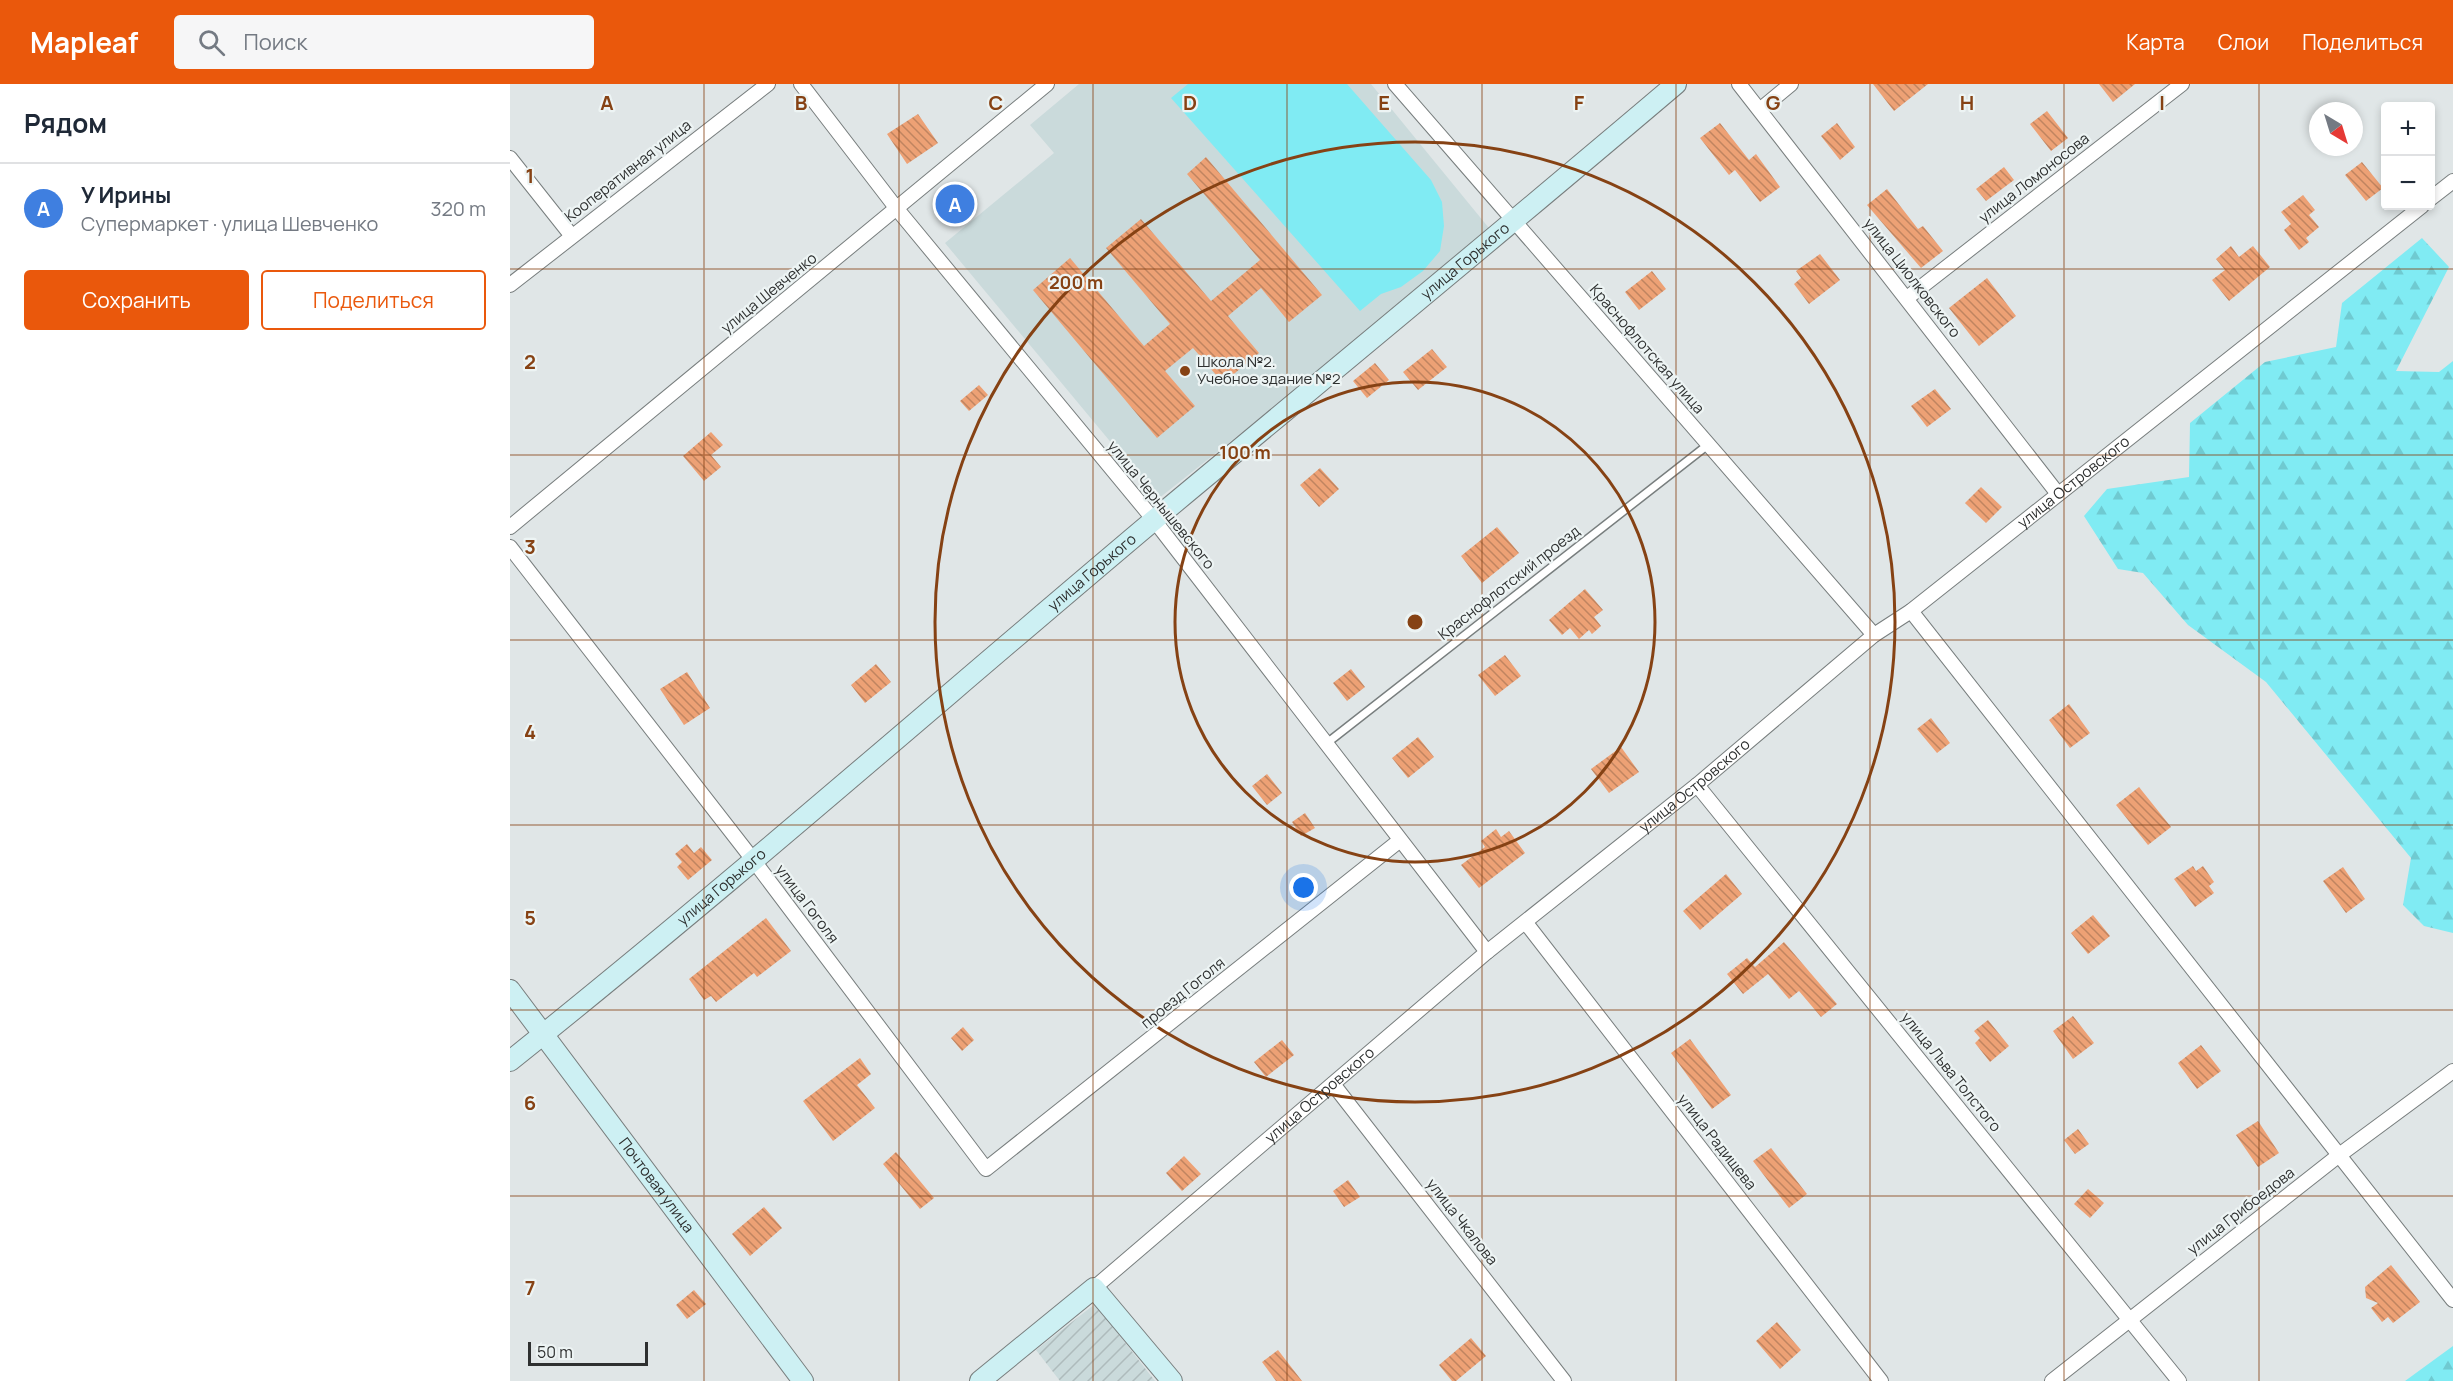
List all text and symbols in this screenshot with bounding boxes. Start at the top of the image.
search box [174,15,594,69]
text: Mapleaf [30,23,138,61]
icon: search [195,26,228,59]
text: Поиск [243,27,307,57]
text: Карта [2126,28,2185,56]
text: Слои [2218,28,2269,56]
text: Поделиться [2302,28,2423,56]
text: A [600,89,614,116]
text: B [795,89,808,116]
text: C [989,89,1003,116]
text: D [1183,89,1197,116]
text: E [1378,89,1390,116]
text: F [1574,89,1585,116]
text: G [1766,89,1781,116]
text: H [1960,89,1974,116]
text: I [2159,89,2165,116]
north arrow [2309,102,2363,156]
map controls [2381,102,2435,210]
button: + [2381,102,2435,156]
text: Рядом [24,105,107,141]
street label: Кооперативная улица [560,114,695,227]
street label: улица Ломоносова [1974,128,2093,227]
button: − [2381,156,2435,210]
text: 1 [526,162,534,189]
text: У Ирины [81,180,171,210]
pin: A [936,182,974,226]
text: A [37,195,50,222]
text: 320 m [430,195,486,222]
text: Супермаркет · улица Шевченко [81,210,378,237]
street label: улица Циолковского [1859,213,1966,342]
street label: улица Горького [1416,217,1514,304]
street label: улица Шевченко [716,247,821,338]
button: Сохранить [24,270,249,330]
button: Поделиться [261,270,486,330]
text: 200 m [1049,270,1103,294]
street label: Краснофлотская улица [1585,279,1710,418]
text: 2 [524,348,536,375]
place label: Школа №2. Учебное здание №2 [1197,351,1341,389]
marker: Школа №2. Учебное здание №2 [1178,364,1192,378]
street label: улица Островского [2013,431,2134,533]
street label: улица Чернышевского [1103,436,1220,574]
text: 100 m [1219,440,1271,464]
street label: Краснофлотский проезд [1433,520,1584,645]
street label: улица Горького [1043,528,1141,616]
text: 3 [524,533,536,560]
centre of rings [1405,612,1425,632]
text: 4 [524,718,536,745]
street label: улица Островского [1634,733,1754,837]
street label: улица Горького [673,843,770,930]
street label: улица Гоголя [771,860,844,947]
your location [1289,873,1318,902]
text: 5 [524,904,536,931]
street label: проезд Гоголя [1136,952,1229,1033]
street label: улица Льва Толстого [1897,1007,2006,1136]
street label: улица Островского [1260,1042,1379,1147]
text: 6 [524,1089,536,1116]
street label: улица Радищева [1673,1089,1762,1194]
street label: Почтовая улица [614,1133,699,1237]
street label: улица Грибоедова [2183,1162,2299,1259]
street label: улица Чкалова [1422,1174,1503,1269]
text: 7 [525,1274,535,1301]
scale bar [528,1339,648,1366]
text: 50 m [537,1341,573,1363]

